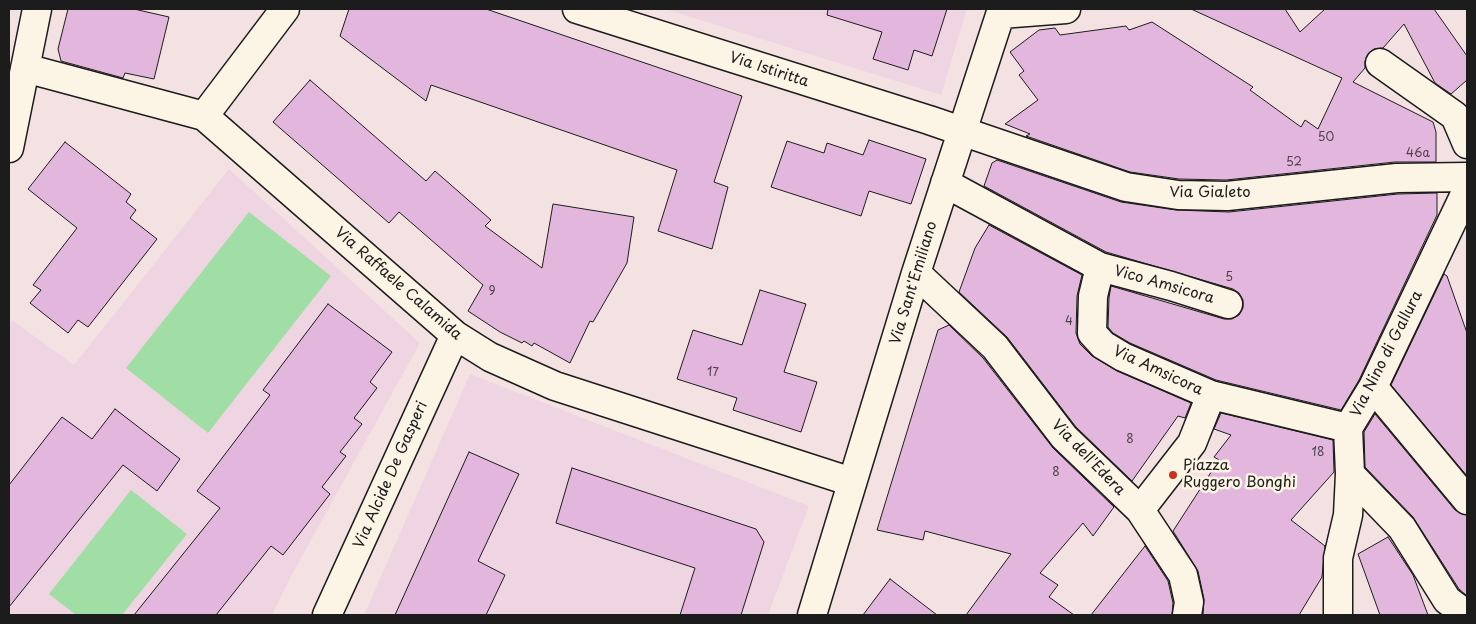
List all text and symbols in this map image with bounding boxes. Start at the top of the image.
street label: Via Istiritta [727,49,811,91]
house number: 50 [1318,131,1334,145]
house number: 46a [1406,147,1430,161]
house number: 52 [1286,156,1302,170]
street label: Via Gialeto [1169,184,1251,202]
street label: Via Sant'Emiliano [887,219,941,347]
street label: Via Raffaele Calamida [331,224,465,344]
street label: Vico Amsicora [1112,262,1216,308]
house number: 5 [1225,271,1233,285]
house number: 9 [488,285,496,299]
street label: Via Nino di Gallura [1347,288,1427,420]
house number: 4 [1065,315,1073,329]
street label: Via Amsicora [1110,342,1206,400]
house number: 17 [707,366,719,380]
street label: Via Alcide De Gasperi [350,399,432,551]
street label: Via dell'Edera [1047,416,1129,500]
house number: 8 [1126,433,1134,447]
house number: 18 [1312,446,1324,460]
place label: Piazza Ruggero Bonghi [1183,457,1296,492]
house number: 8 [1052,466,1060,480]
marker: Piazza Ruggero Bonghi [1167,469,1179,481]

